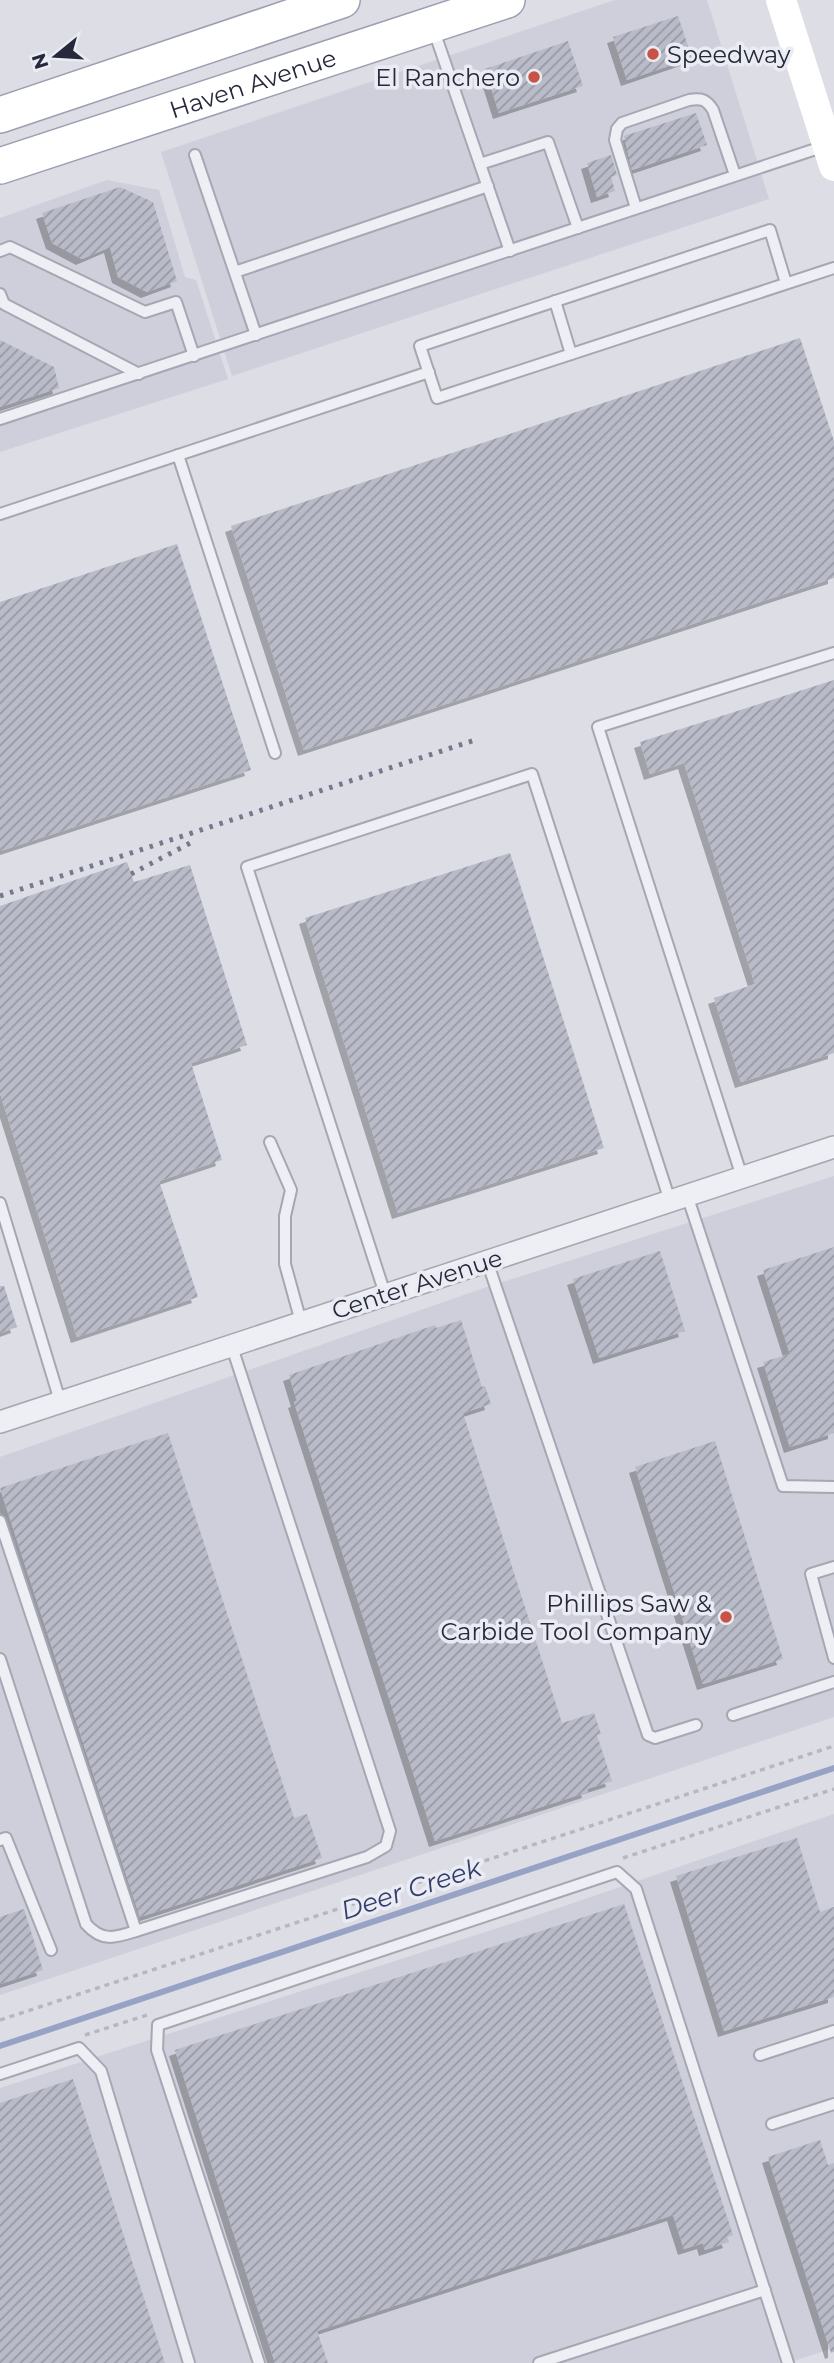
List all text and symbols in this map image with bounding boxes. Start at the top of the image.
north arrow [21,21,91,91]
place label: Speedway [667,40,791,69]
street label: Haven Avenue [166,42,340,124]
marker: Speedway [645,46,661,62]
text: N [27,50,54,72]
place label: El Ranchero [375,63,520,92]
marker: El Ranchero [526,69,542,85]
street label: Center Avenue [328,1243,506,1325]
place label: Phillips Saw & Carbide Tool Company [440,1589,712,1646]
marker: Phillips Saw & Carbide Tool Company [718,1609,734,1625]
water label: Deer Creek [337,1851,487,1927]

